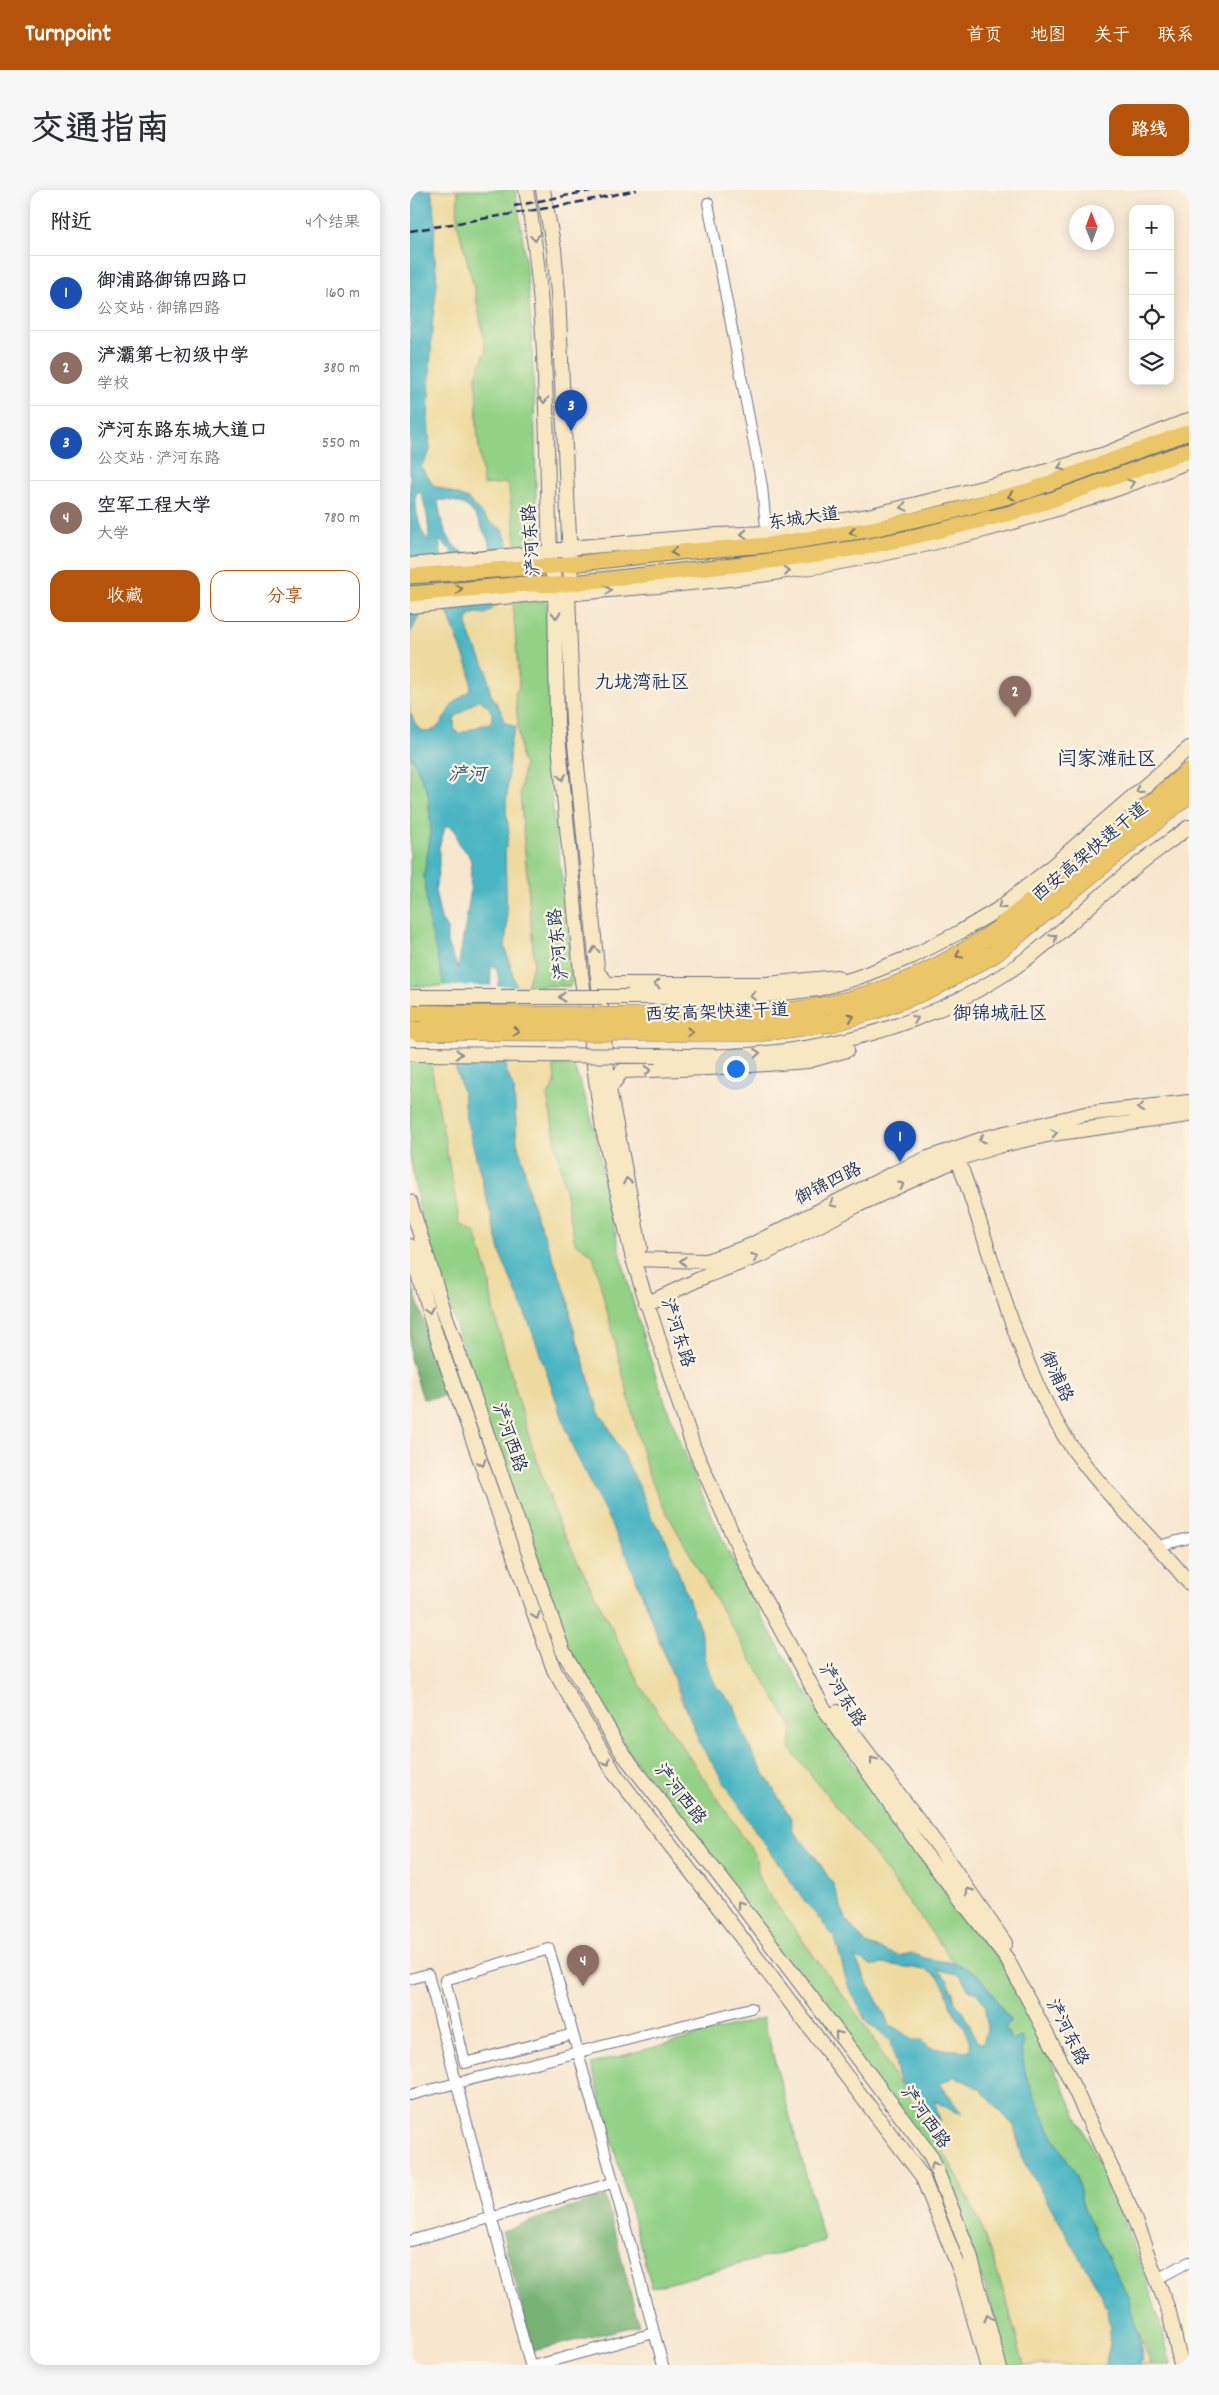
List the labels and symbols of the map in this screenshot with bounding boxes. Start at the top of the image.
north arrow [1069,205,1114,250]
one-way arrow [529,234,540,242]
pin: 3 [555,390,587,431]
one-way arrow [539,396,550,404]
one-way arrow [1057,461,1066,472]
one-way arrow [1126,479,1134,489]
one-way arrow [1008,490,1016,500]
one-way arrow [899,501,908,512]
street label: 浐河东路 [518,503,548,577]
street label: 东城大道 [767,503,841,537]
one-way arrow [849,527,858,537]
one-way arrow [740,529,748,539]
one-way arrow [670,546,678,557]
one-way arrow [784,566,792,577]
one-way arrow [455,584,463,595]
one-way arrow [605,585,613,596]
one-way arrow [550,611,561,619]
district label: 九垅湾社区 [594,671,690,698]
pin: 2 [999,676,1031,717]
district label: 闫家滩社区 [1057,747,1157,775]
water label: 浐河 [448,763,489,790]
one-way arrow [556,773,567,781]
one-way arrow [1135,785,1144,794]
street label: 西安高架快速干道 [1028,797,1154,909]
one-way arrow [998,901,1007,909]
street label: 浐河东路 [544,907,576,981]
one-way arrow [1048,934,1057,943]
one-way arrow [590,946,601,954]
one-way arrow [956,949,965,959]
one-way arrow [653,979,660,989]
one-way arrow [748,990,756,1001]
one-way arrow [558,992,566,1002]
street label: 西安高架快速干道 [645,999,789,1029]
district label: 御锦城社区 [952,1002,1048,1029]
one-way arrow [847,1012,856,1023]
one-way arrow [910,1015,918,1025]
one-way arrow [512,1026,520,1036]
one-way arrow [687,1027,695,1037]
one-way arrow [753,1048,761,1059]
one-way arrow [455,1049,463,1059]
your location [723,1056,749,1082]
one-way arrow [645,1065,653,1076]
one-way arrow [1136,1102,1144,1113]
pin: 1 [884,1121,916,1162]
one-way arrow [1050,1129,1058,1139]
one-way arrow [978,1134,986,1144]
street label: 御锦四路 [791,1158,867,1212]
one-way arrow [622,1176,632,1185]
one-way arrow [895,1181,904,1191]
one-way arrow [829,1198,838,1208]
one-way arrow [750,1253,759,1263]
one-way arrow [679,1256,686,1266]
street label: 浐河东路 [653,1295,699,1371]
one-way arrow [423,1305,433,1313]
street label: 御浦路 [1032,1347,1078,1407]
street label: 浐河西路 [484,1400,532,1476]
one-way arrow [476,1458,486,1467]
one-way arrow [530,1612,540,1620]
street label: 浐河东路 [811,1659,871,1733]
one-way arrow [601,1756,611,1765]
one-way arrow [870,1756,879,1766]
street label: 浐河西路 [647,1759,711,1831]
one-way arrow [966,1887,975,1897]
one-way arrow [737,1900,746,1910]
pin: 4 [567,1945,599,1986]
street label: 浐河东路 [1039,1995,1093,2071]
one-way arrow [835,2030,844,2040]
street label: 浐河西路 [893,2081,955,2155]
one-way arrow [930,2161,940,2170]
one-way arrow [983,2313,994,2322]

